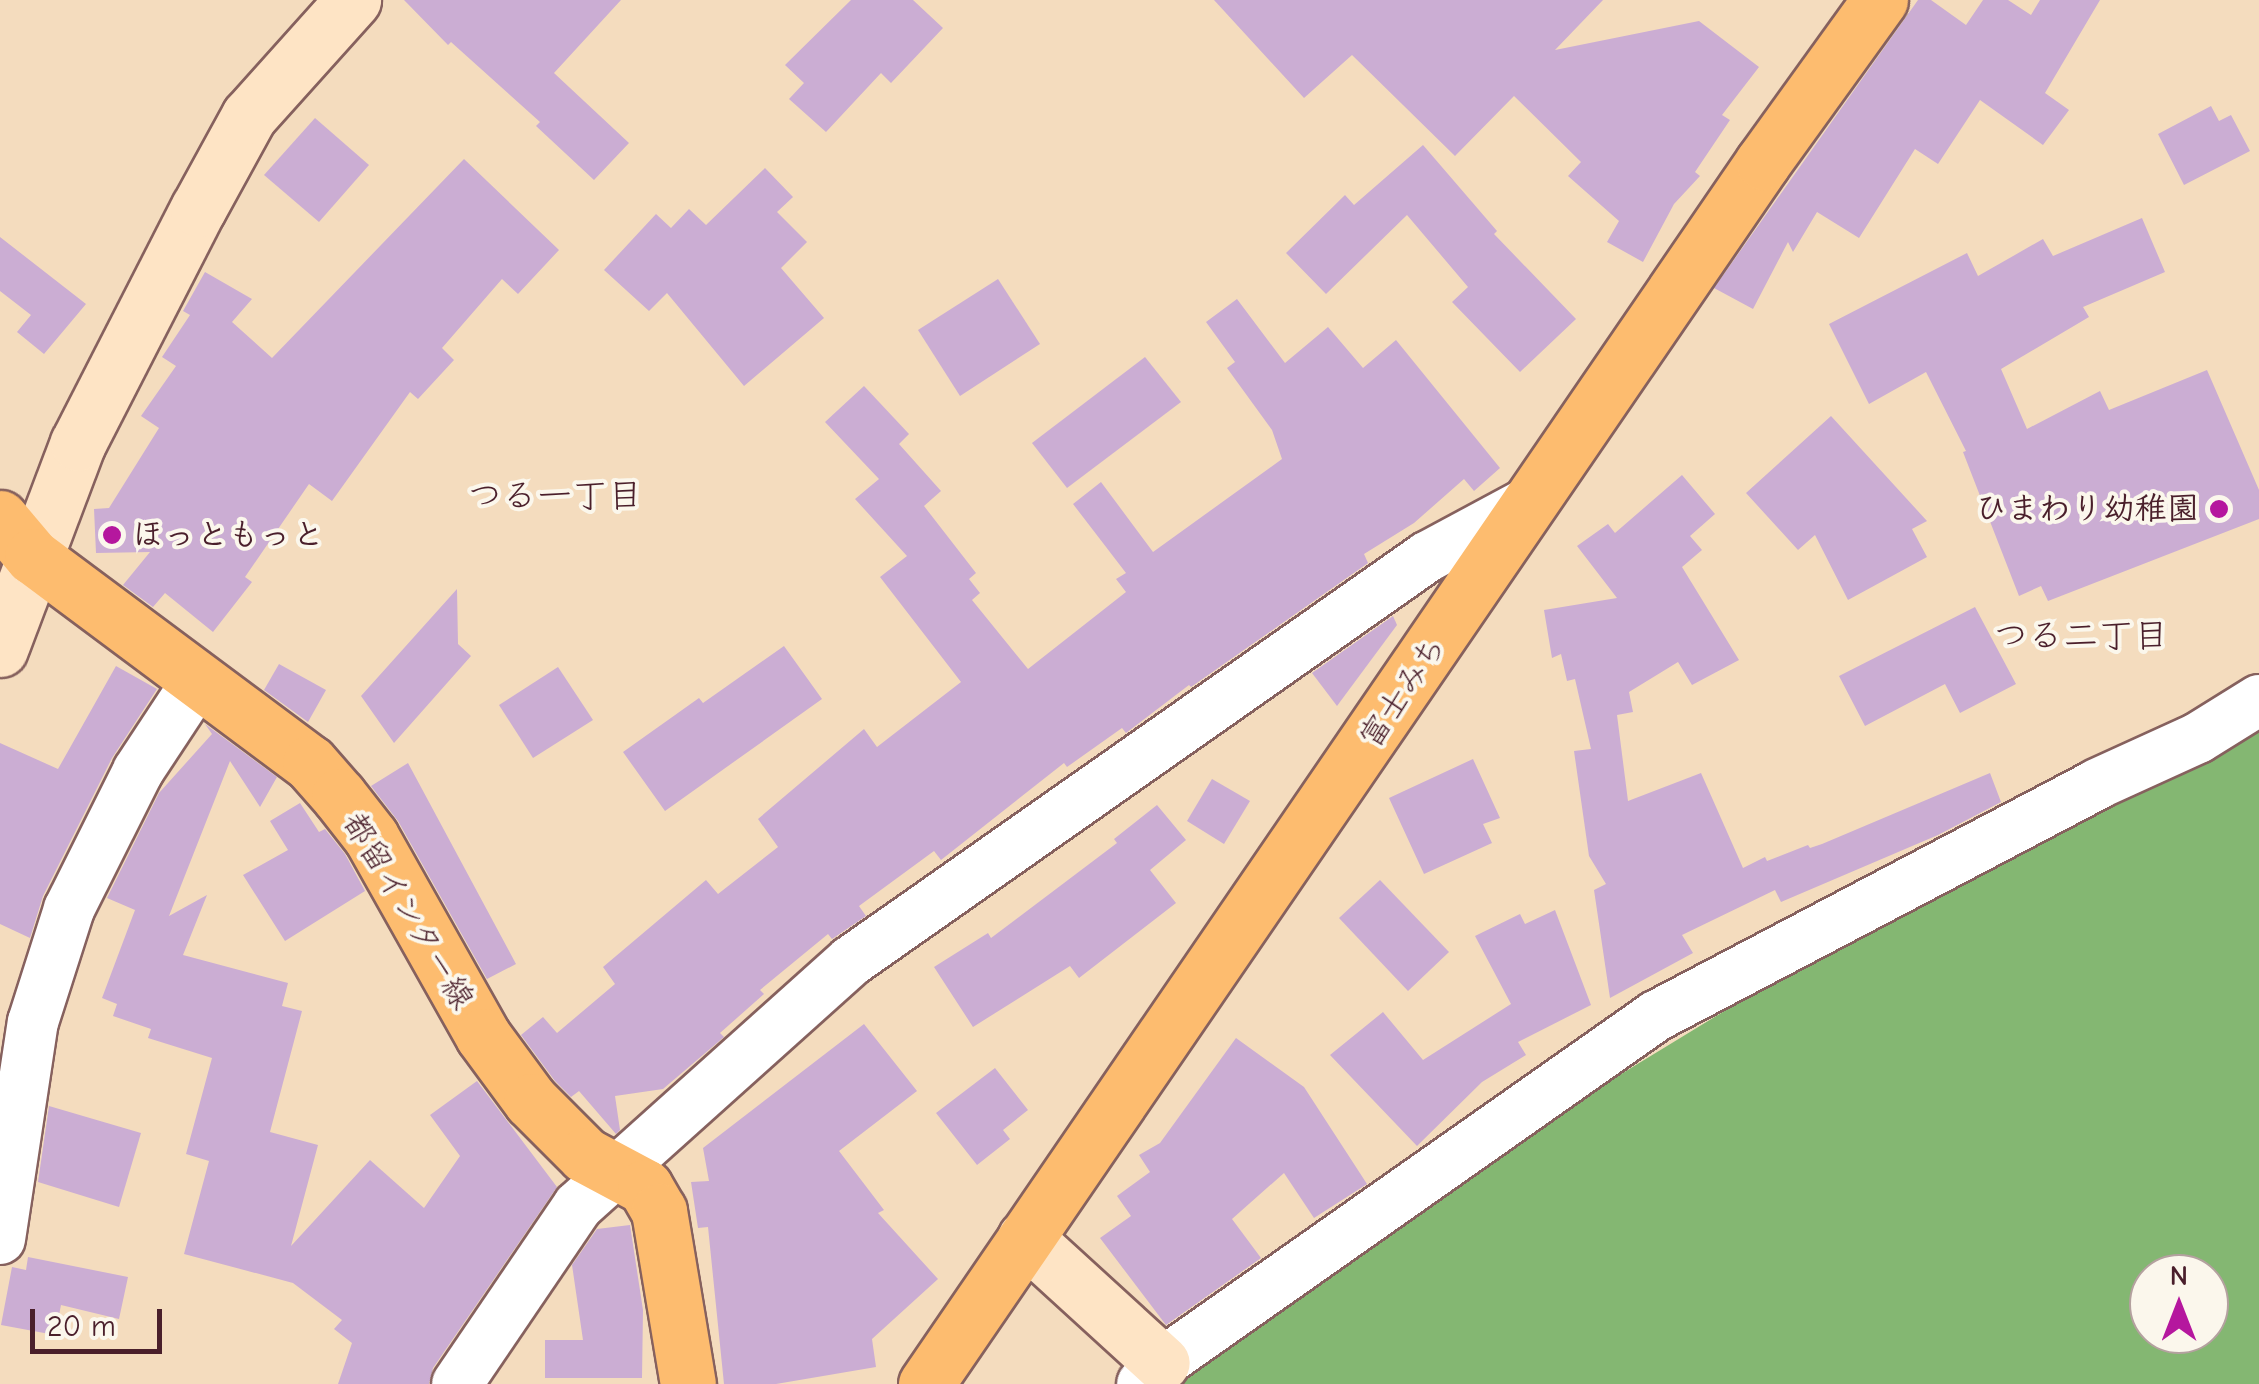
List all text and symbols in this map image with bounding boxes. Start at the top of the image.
district label: つる一丁目 [468,475,642,517]
place label: ひまわり幼稚園 [1975,490,2199,528]
marker: ひまわり幼稚園 [2208,498,2230,520]
place label: ほっともっと [132,516,324,554]
marker: ほっともっと [101,524,123,546]
district label: つる二丁目 [1994,615,2168,657]
street label: 富士みち [1351,628,1455,756]
street label: 都留インター線 [334,805,482,1017]
north arrow [2129,1254,2229,1354]
text: N [2170,1260,2188,1292]
scale bar [35,1289,168,1351]
text: 20 m [47,1309,116,1344]

